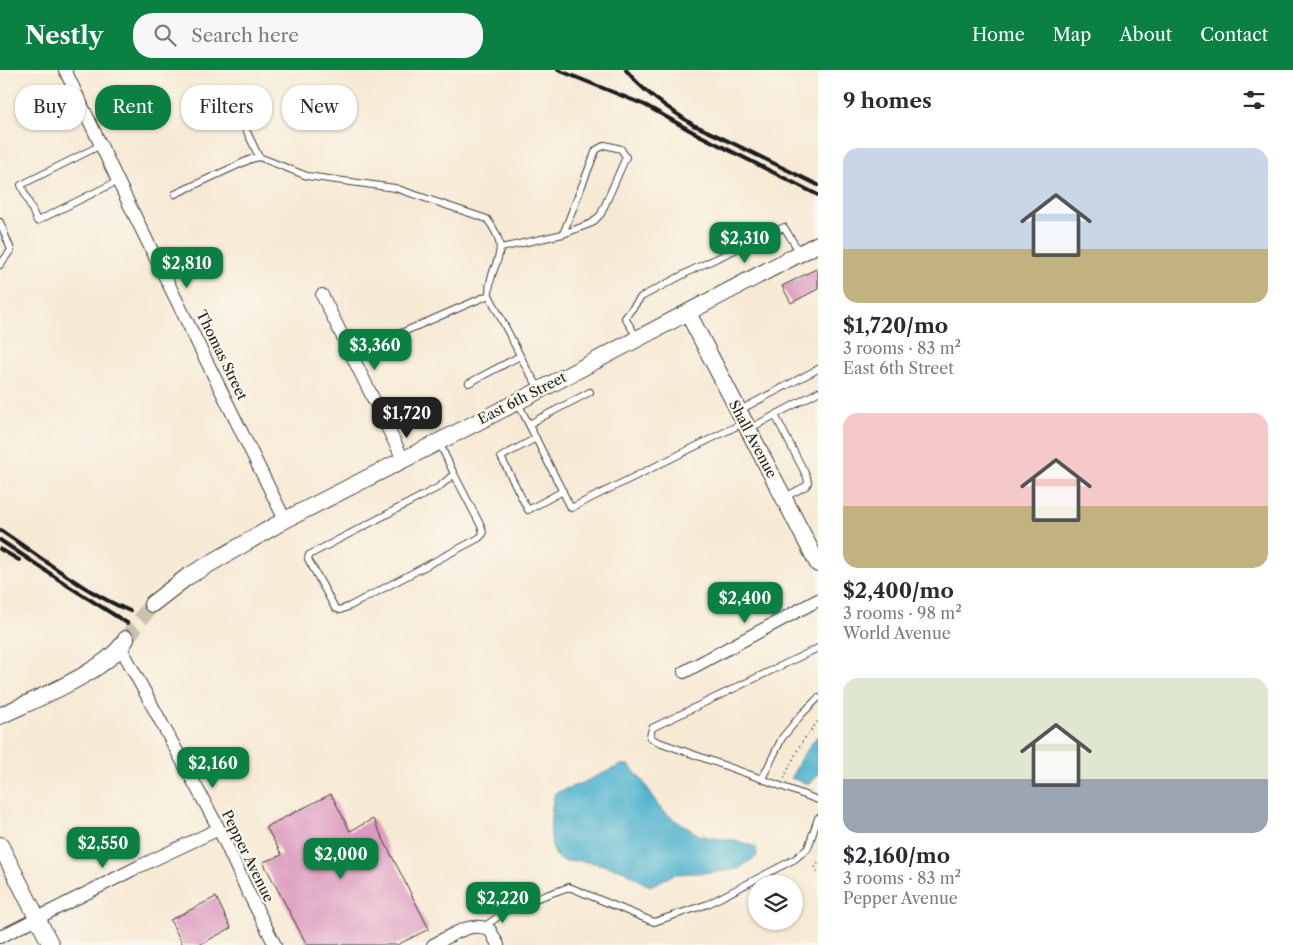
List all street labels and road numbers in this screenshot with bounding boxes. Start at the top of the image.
street label: Thomas Street [192,307,252,403]
street label: East 6th Street [475,368,569,428]
street label: Shall Avenue [725,397,781,481]
street label: Pepper Avenue [218,807,278,905]

